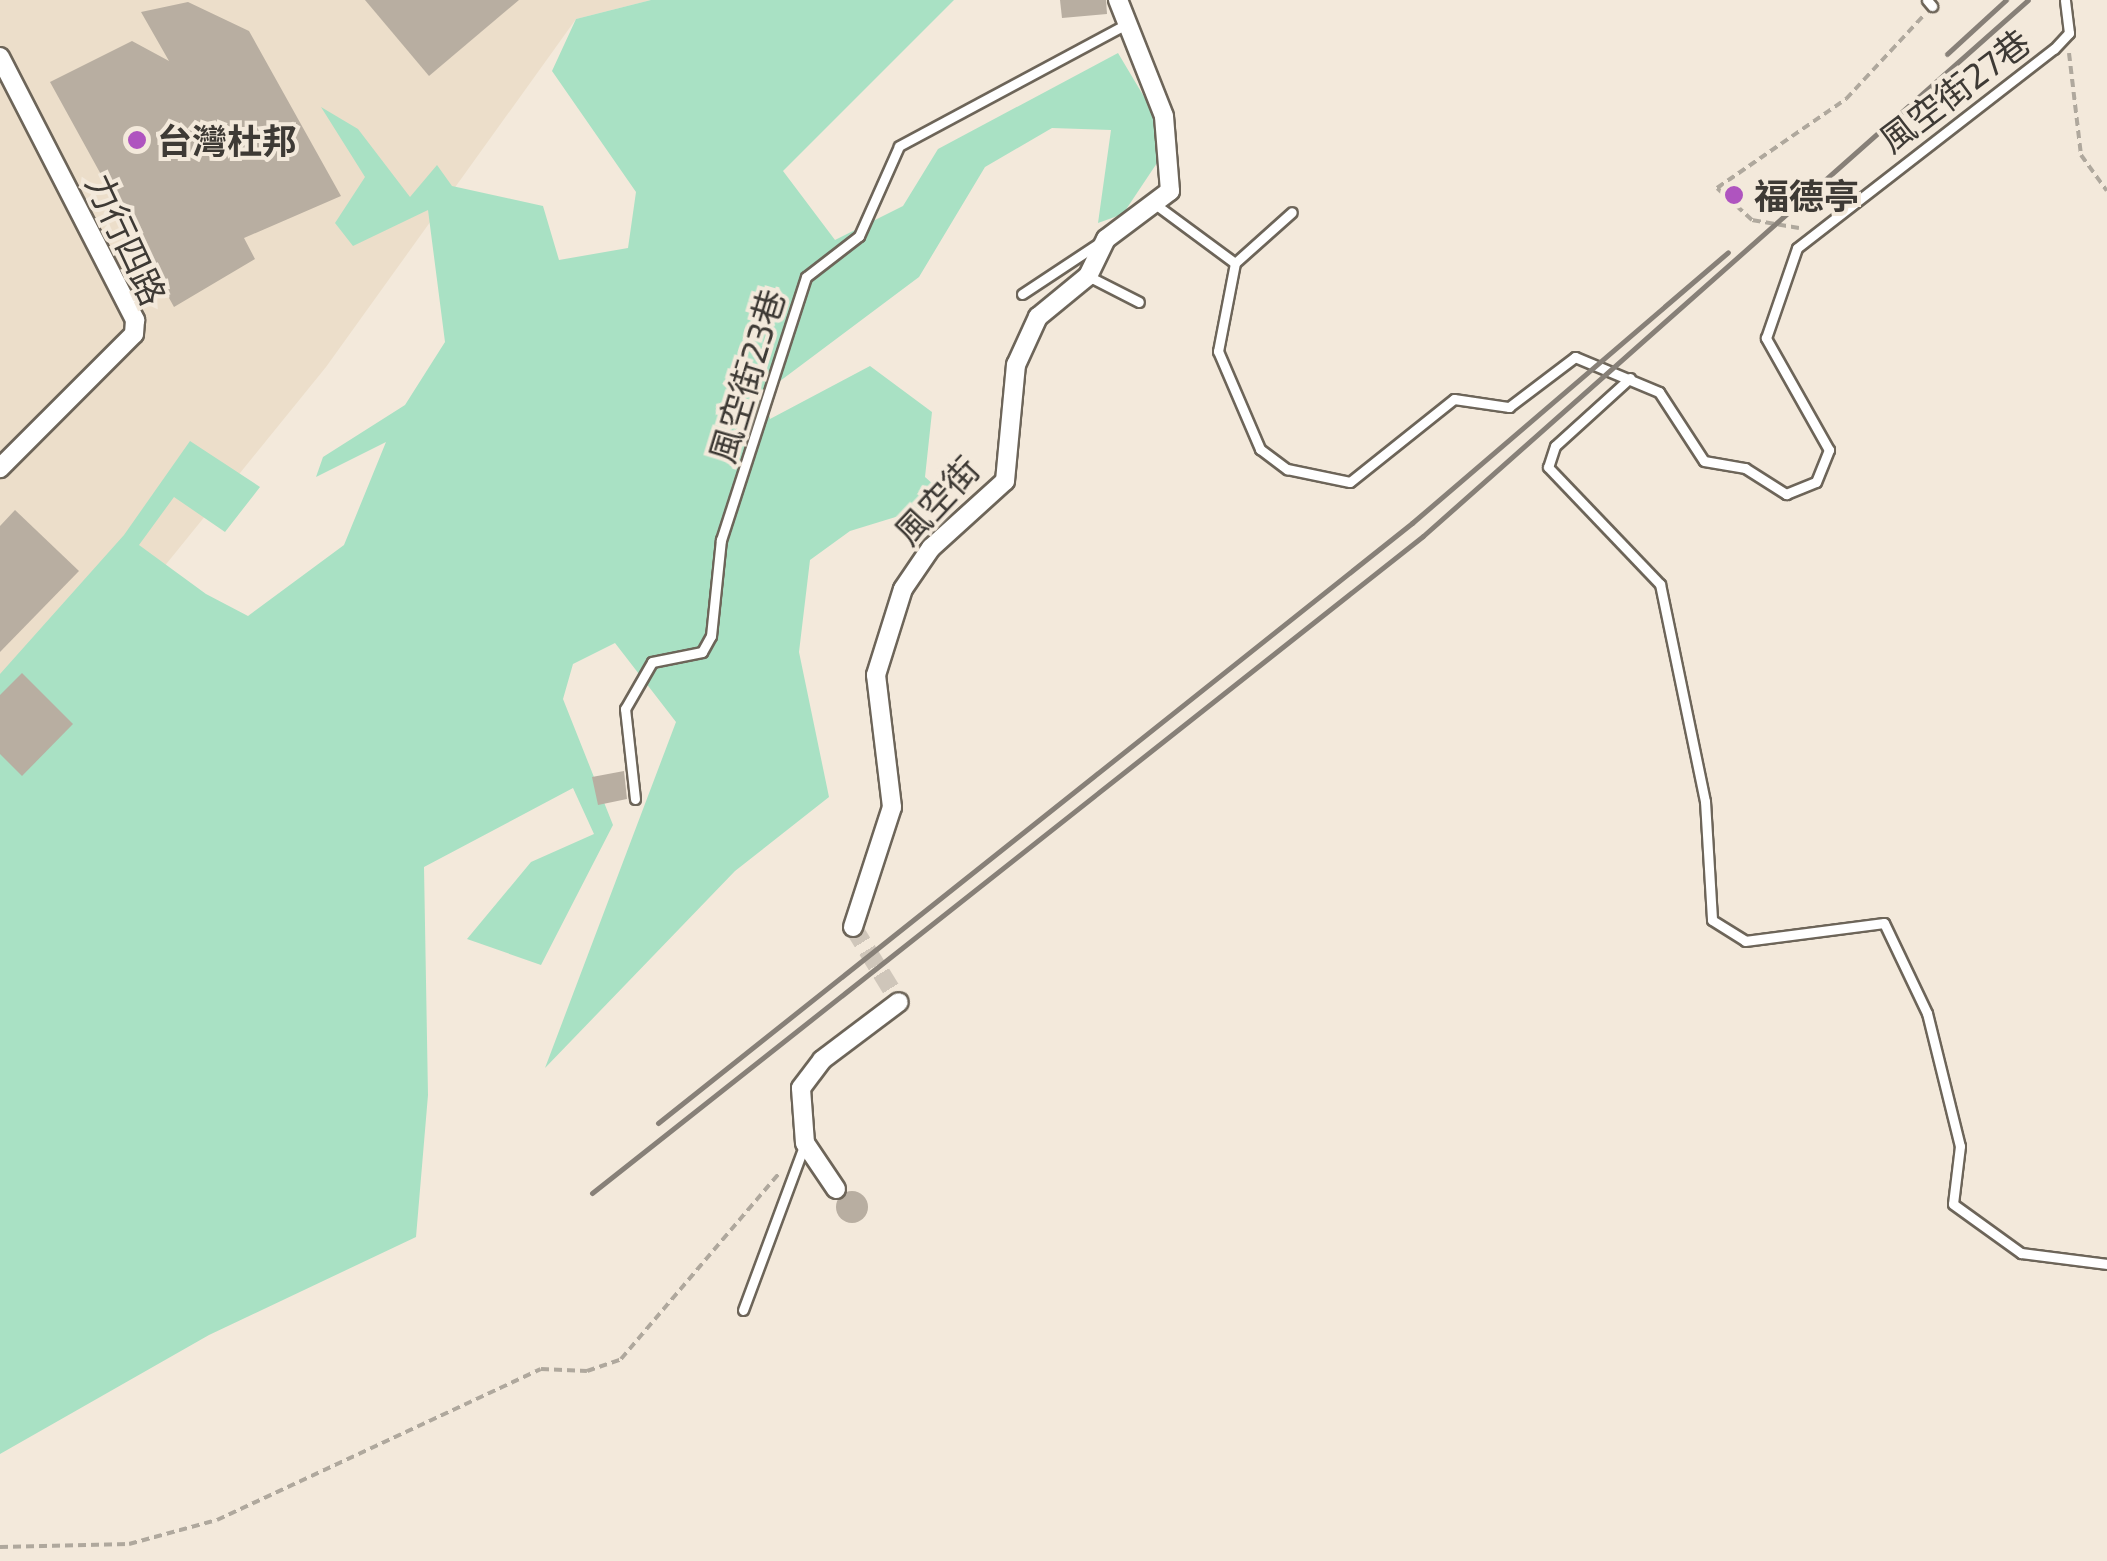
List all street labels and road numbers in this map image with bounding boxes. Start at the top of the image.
street label: 風空街27巷 [1870,20,2038,160]
street label: 力行四路 [78,167,176,311]
street label: 風空街23巷 [700,284,792,468]
street label: 風空街 [885,447,987,553]

